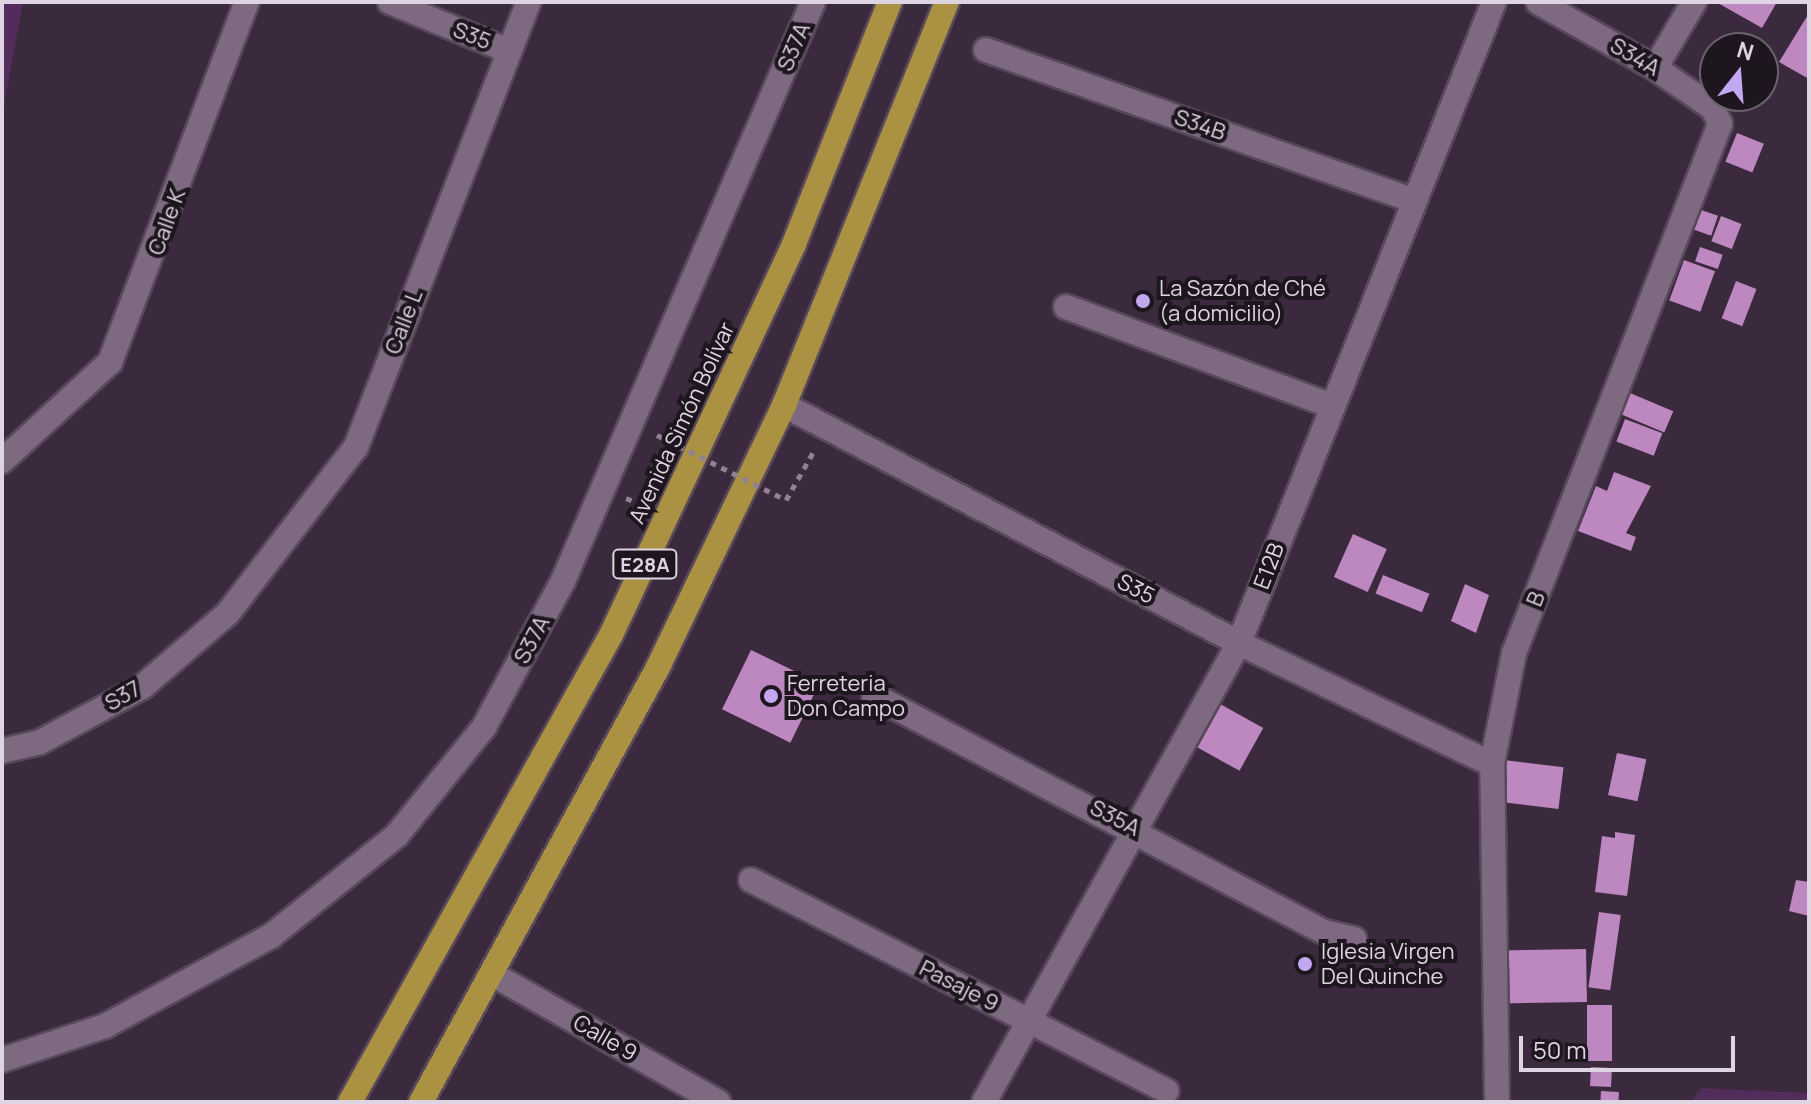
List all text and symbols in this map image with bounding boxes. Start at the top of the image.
street label: S35 [449,17,495,55]
street label: S37A [772,19,816,75]
street label: S34A [1606,32,1664,82]
north arrow [1699,32,1779,112]
text: N [1733,34,1757,68]
street label: S34B [1171,104,1229,146]
street label: Calle K [143,185,191,259]
place label: La Sazón de Ché (a domicilio) [1159,275,1326,326]
street label: Calle L [380,286,428,358]
marker: La Sazón de Ché (a domicilio) [1134,292,1152,310]
street label: Avenida Simón Bolívar [624,318,740,528]
street label: E12B [1248,539,1290,593]
road number: E28A [611,548,679,580]
street label: S35 [1113,568,1159,610]
street label: B [1521,588,1551,610]
street label: S37A [509,612,555,668]
place label: Ferreteria Don Campo [787,670,905,722]
street label: S37 [100,675,146,717]
marker: Ferreteria Don Campo [762,687,780,705]
street label: S35A [1086,794,1144,842]
place label: Iglesia Virgen Del Quinche [1321,938,1455,990]
street label: Pasaje 9 [915,955,1003,1017]
marker: Iglesia Virgen Del Quinche [1296,955,1314,973]
street label: Calle 9 [568,1009,642,1067]
scale bar [1523,1020,1739,1070]
text: 50 m [1533,1033,1587,1066]

